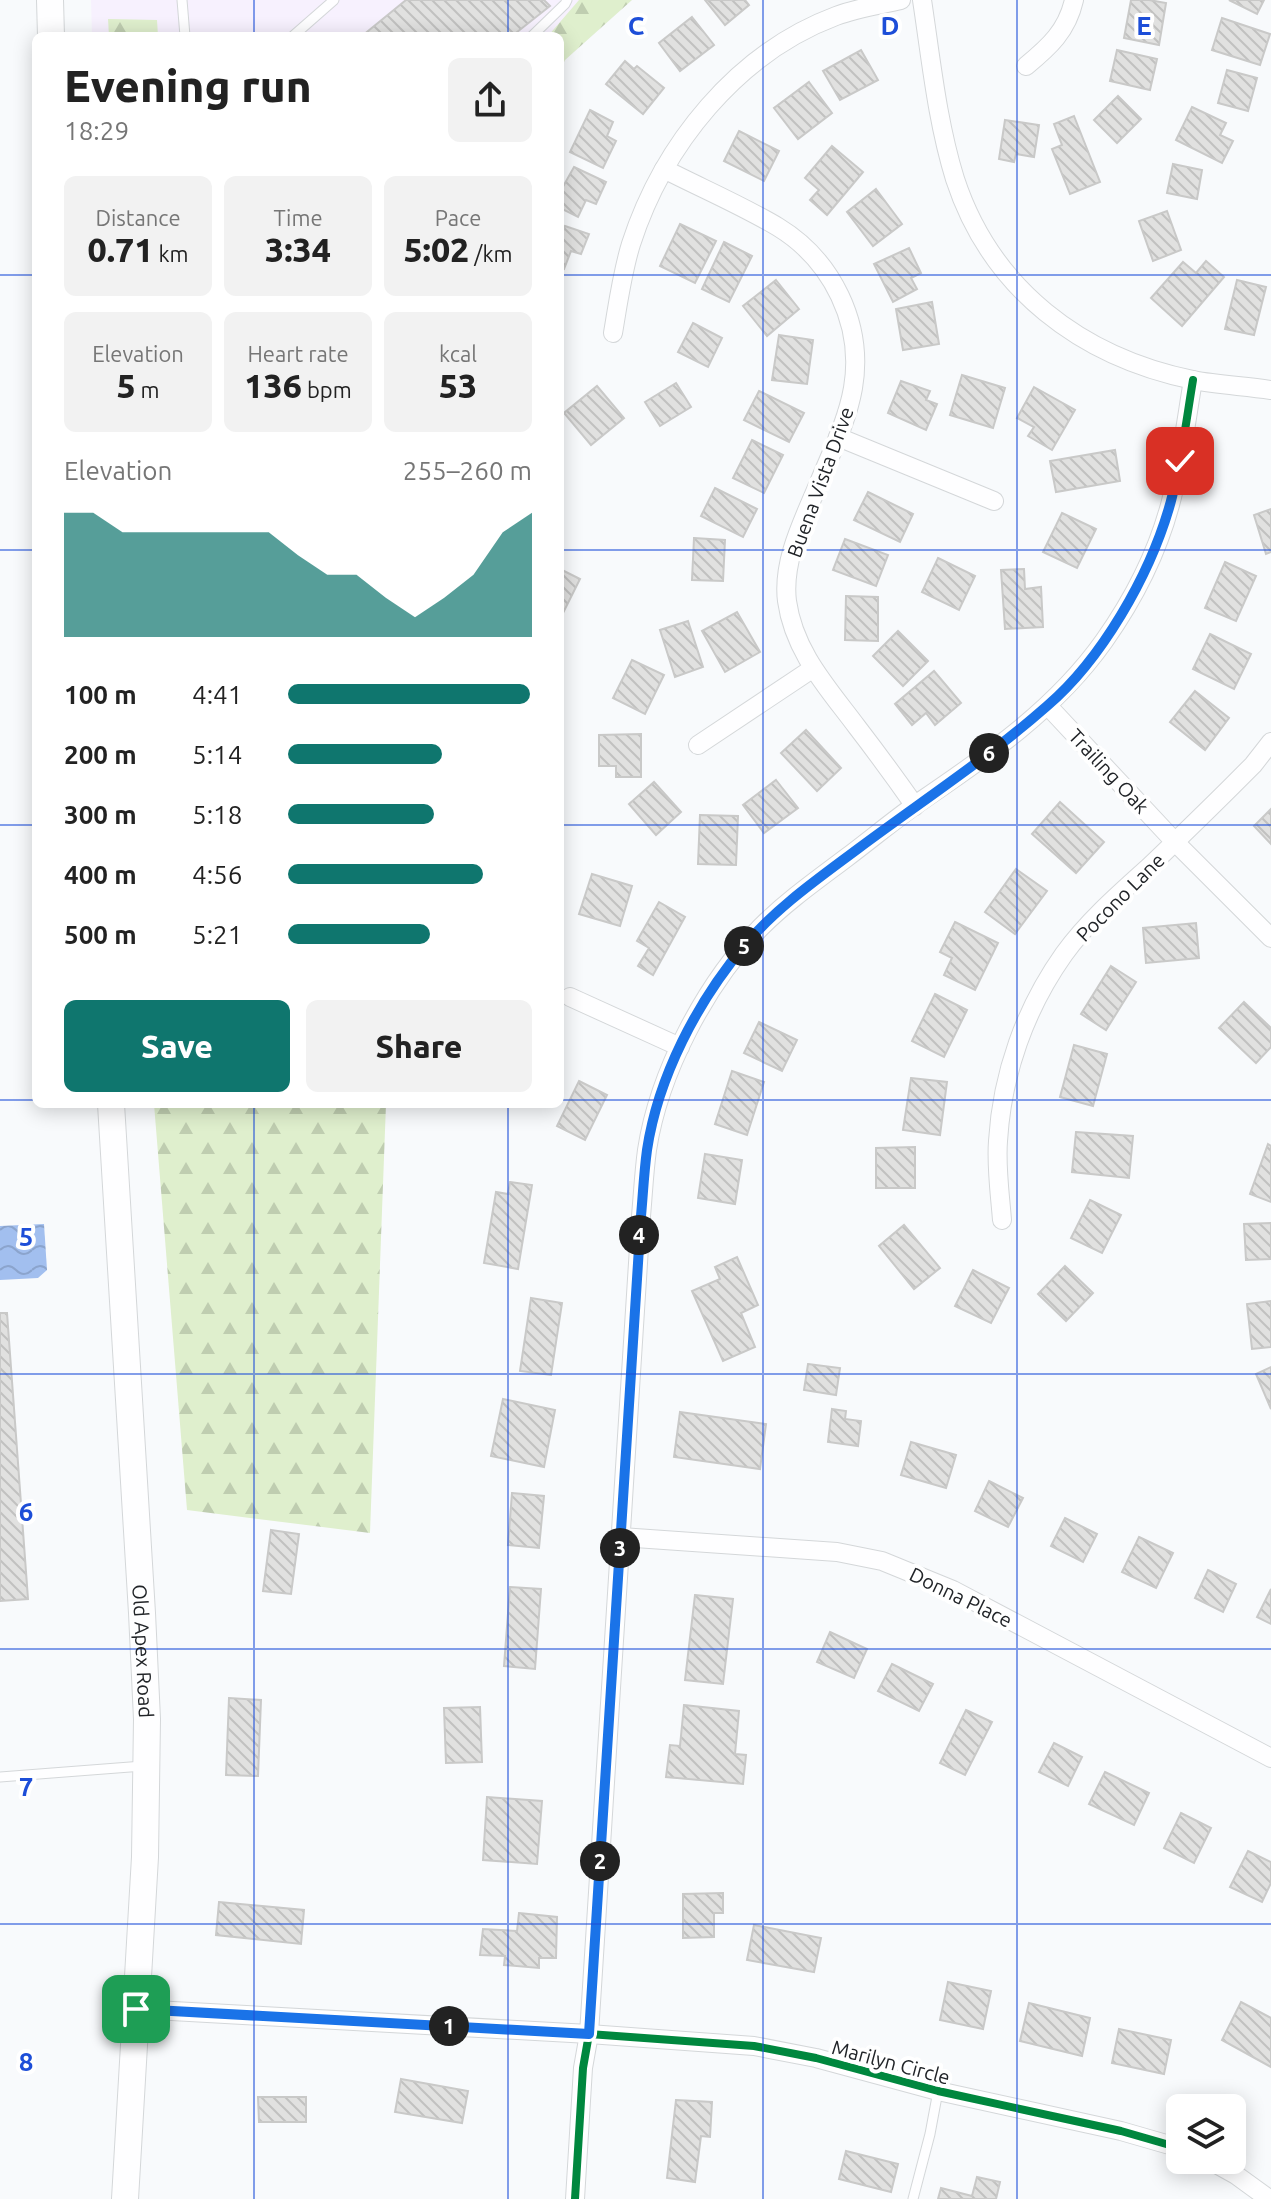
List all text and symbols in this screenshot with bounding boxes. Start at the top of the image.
text: C [628,11,645,40]
text: D [881,11,899,40]
text: E [1136,11,1152,40]
button: share [448,58,532,142]
text: Evening run [64,61,312,110]
text: 18:29 [64,116,129,145]
text: Distance [95,205,181,230]
text: Time [273,205,323,230]
text: Pace [435,205,481,230]
text: 0.71 [87,230,153,268]
text: 3:34 [265,230,331,268]
text: 5:02 [403,230,469,268]
text: km [153,241,189,266]
text: /km [469,241,513,266]
text: Elevation [92,341,184,366]
text: Heart rate [247,341,349,366]
text: kcal [439,341,477,366]
text: 5 [116,366,136,404]
text: 136 [244,366,302,404]
text: 53 [439,366,477,404]
text: m [136,377,160,402]
text: bpm [302,377,352,402]
street label: Buena Vista Drive [782,404,858,560]
pin [1146,427,1214,495]
icon: check [1158,439,1202,483]
text: Elevation [64,456,172,485]
text: 255–260 m [403,456,532,485]
text: 100 m [64,680,137,709]
text: 4:41 [192,680,242,709]
street label: Trailing Oak [1064,724,1154,818]
pin: 6 [969,733,1009,773]
text: 200 m [64,740,137,769]
text: 5:14 [192,740,242,769]
text: 6 [983,740,995,765]
text: 300 m [64,800,137,829]
text: 5:18 [192,800,242,829]
street label: Pocono Lane [1071,848,1169,946]
text: 400 m [64,860,137,889]
text: 4:56 [192,860,242,889]
text: 500 m [64,920,137,949]
text: 5:21 [192,920,242,949]
pin: 5 [724,926,764,966]
text: 5 [738,933,750,958]
button: Save [64,1000,290,1092]
button: Share [306,1000,532,1092]
pin: 4 [619,1215,659,1255]
text: 5 [19,1222,33,1251]
text: 4 [633,1222,645,1247]
text: 6 [19,1497,33,1526]
pin: 3 [600,1528,640,1568]
text: 3 [614,1535,626,1560]
street label: Donna Place [906,1562,1016,1632]
street label: Old Apex Road [129,1584,158,1718]
text: 7 [19,1772,33,1801]
pin: 2 [580,1841,620,1881]
text: 2 [594,1848,606,1873]
pin [102,1975,170,2043]
icon: arrive [114,1987,158,2031]
pin: 1 [429,2006,469,2046]
text: 1 [443,2013,455,2038]
street label: Marilyn Circle [829,2035,953,2089]
text: 8 [19,2047,33,2076]
map controls [1166,2094,1246,2174]
button: layers [1166,2094,1246,2174]

